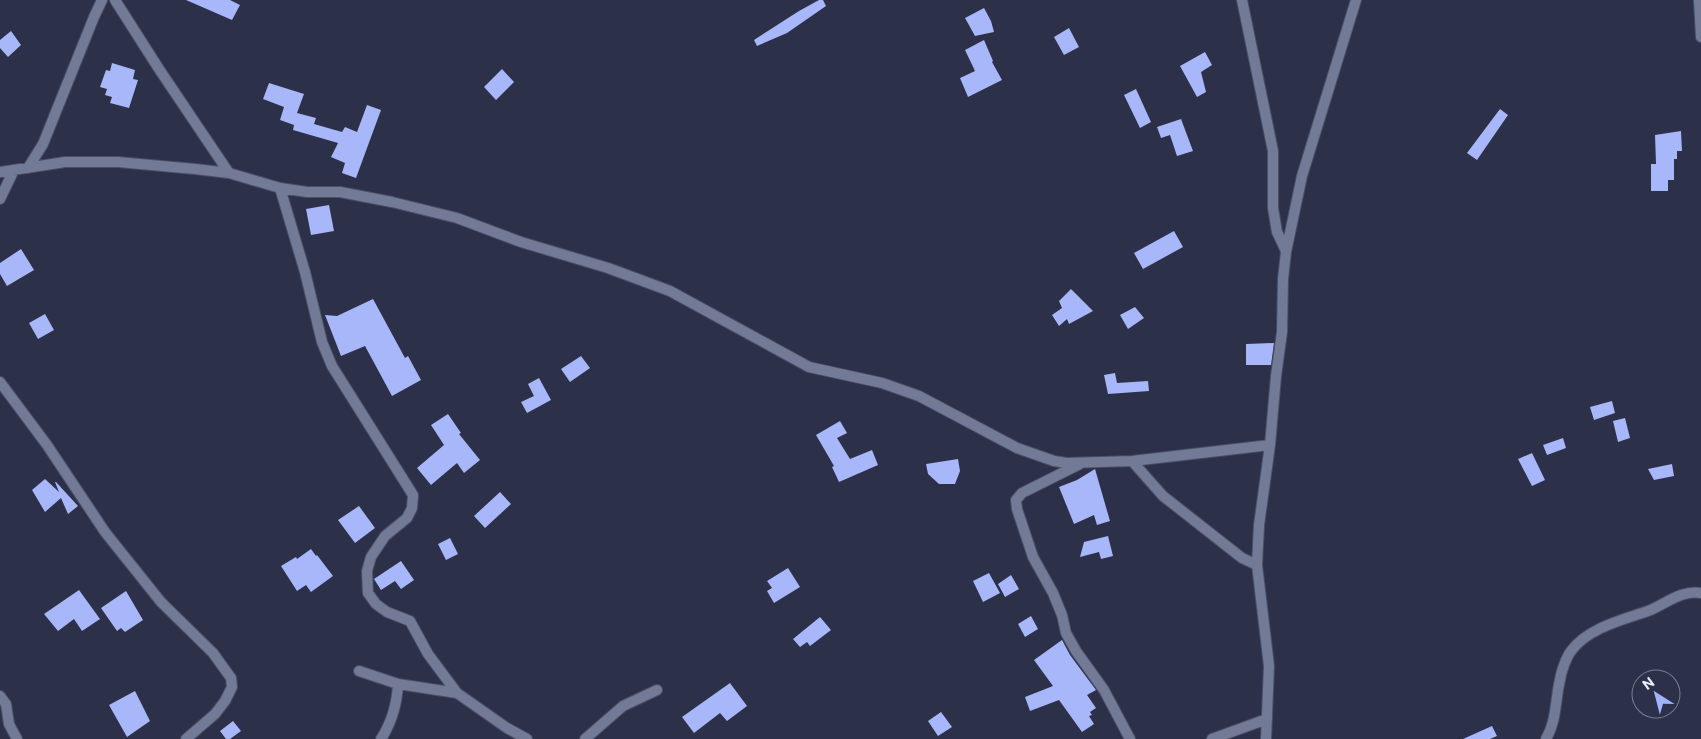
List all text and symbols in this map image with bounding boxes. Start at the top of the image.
north arrow [1631,669,1681,719]
text: N [1639,673,1657,693]

